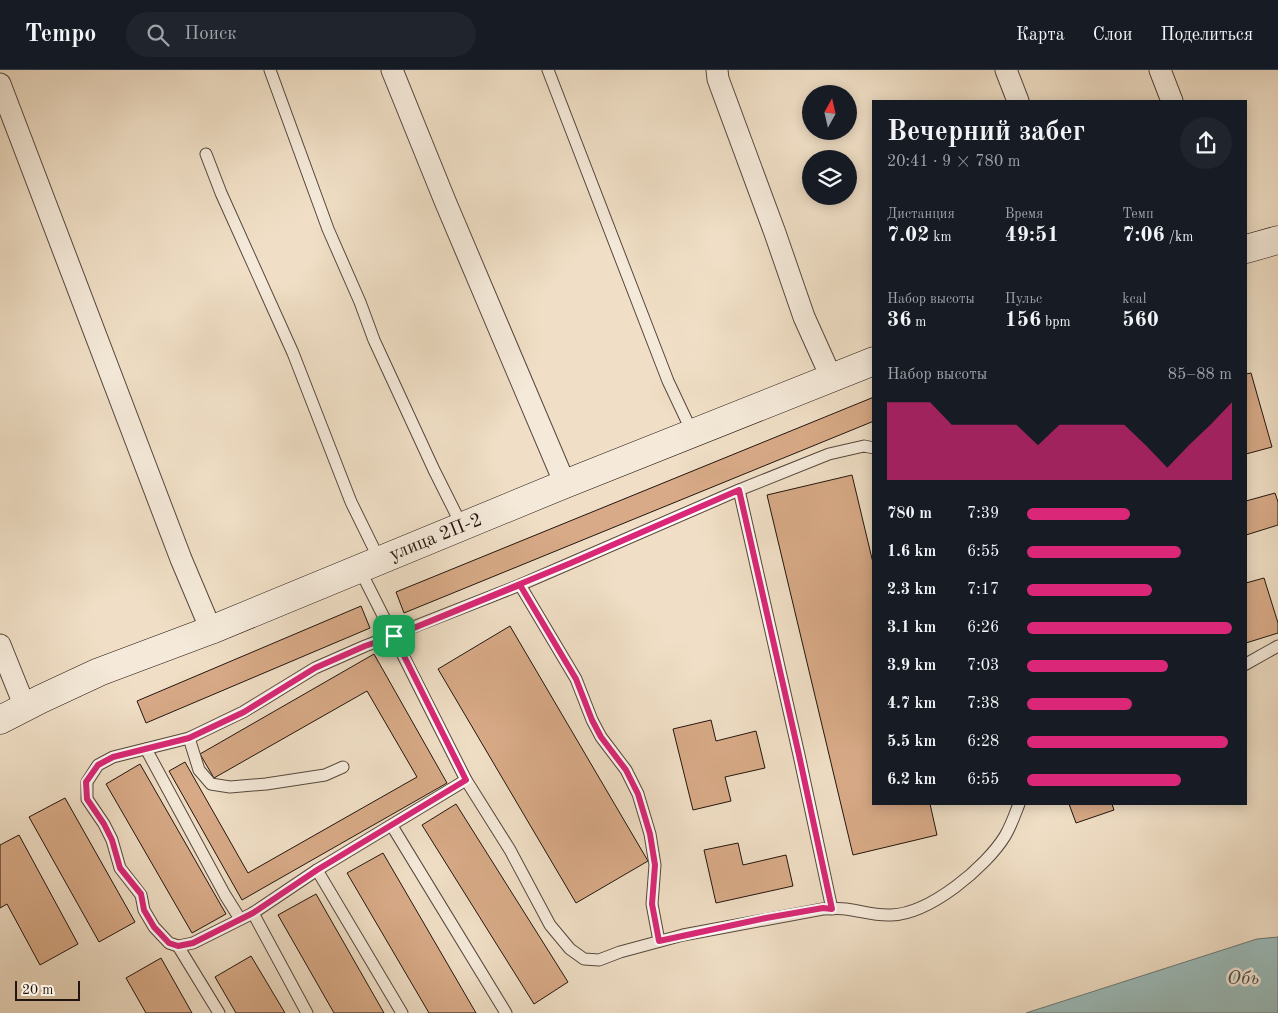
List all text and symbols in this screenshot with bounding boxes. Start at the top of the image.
search box [126,12,476,57]
icon: search [144,21,172,49]
text: Tempo [25,23,96,47]
text: Поиск [184,25,237,44]
text: Карта [1016,26,1065,44]
text: Слои [1093,26,1132,44]
text: Поделиться [1160,26,1253,44]
north arrow [802,85,858,140]
map controls [802,85,857,205]
button: share [1180,117,1232,169]
text: Вечерний забег [887,119,1085,147]
button: layers [802,150,857,205]
text: 20:41 · 9 × 780 m [887,154,1020,170]
text: Дистанция [887,207,955,221]
text: Время [1005,207,1043,221]
text: Темп [1122,207,1154,221]
text: 7.02 [887,225,929,246]
text: 49:51 [1005,225,1059,246]
text: 7:06 [1122,225,1165,246]
text: km [929,230,952,244]
text: /km [1165,230,1193,244]
text: Набор высоты [887,292,975,306]
text: Пульс [1005,292,1042,306]
text: kcal [1122,292,1146,306]
text: 36 [887,310,911,331]
text: 156 [1005,310,1041,331]
text: 560 [1122,310,1159,331]
text: m [911,315,926,329]
text: bpm [1041,315,1071,329]
text: Набор высоты [887,367,987,383]
text: 85–88 m [1168,367,1232,383]
text: 780 m [887,506,932,522]
text: 7:39 [967,506,999,522]
street label: улица 2П-2 [387,511,485,565]
text: 1.6 km [887,544,936,560]
text: 6:55 [967,544,999,560]
text: 2.3 km [887,582,936,598]
text: 7:17 [967,582,999,598]
pin [373,615,415,657]
text: 3.1 km [887,620,936,636]
text: 6:26 [967,620,999,636]
icon: arrive [380,622,408,650]
text: 3.9 km [887,658,936,674]
text: 7:03 [967,658,999,674]
text: 4.7 km [887,696,936,712]
text: 7:38 [967,696,999,712]
text: 5.5 km [887,734,936,750]
text: 6:28 [967,734,999,750]
text: 6.2 km [887,772,936,788]
text: 6:55 [967,772,999,788]
water label: Обь [1227,969,1259,989]
scale bar [15,978,80,1001]
text: 20 m [22,983,53,997]

